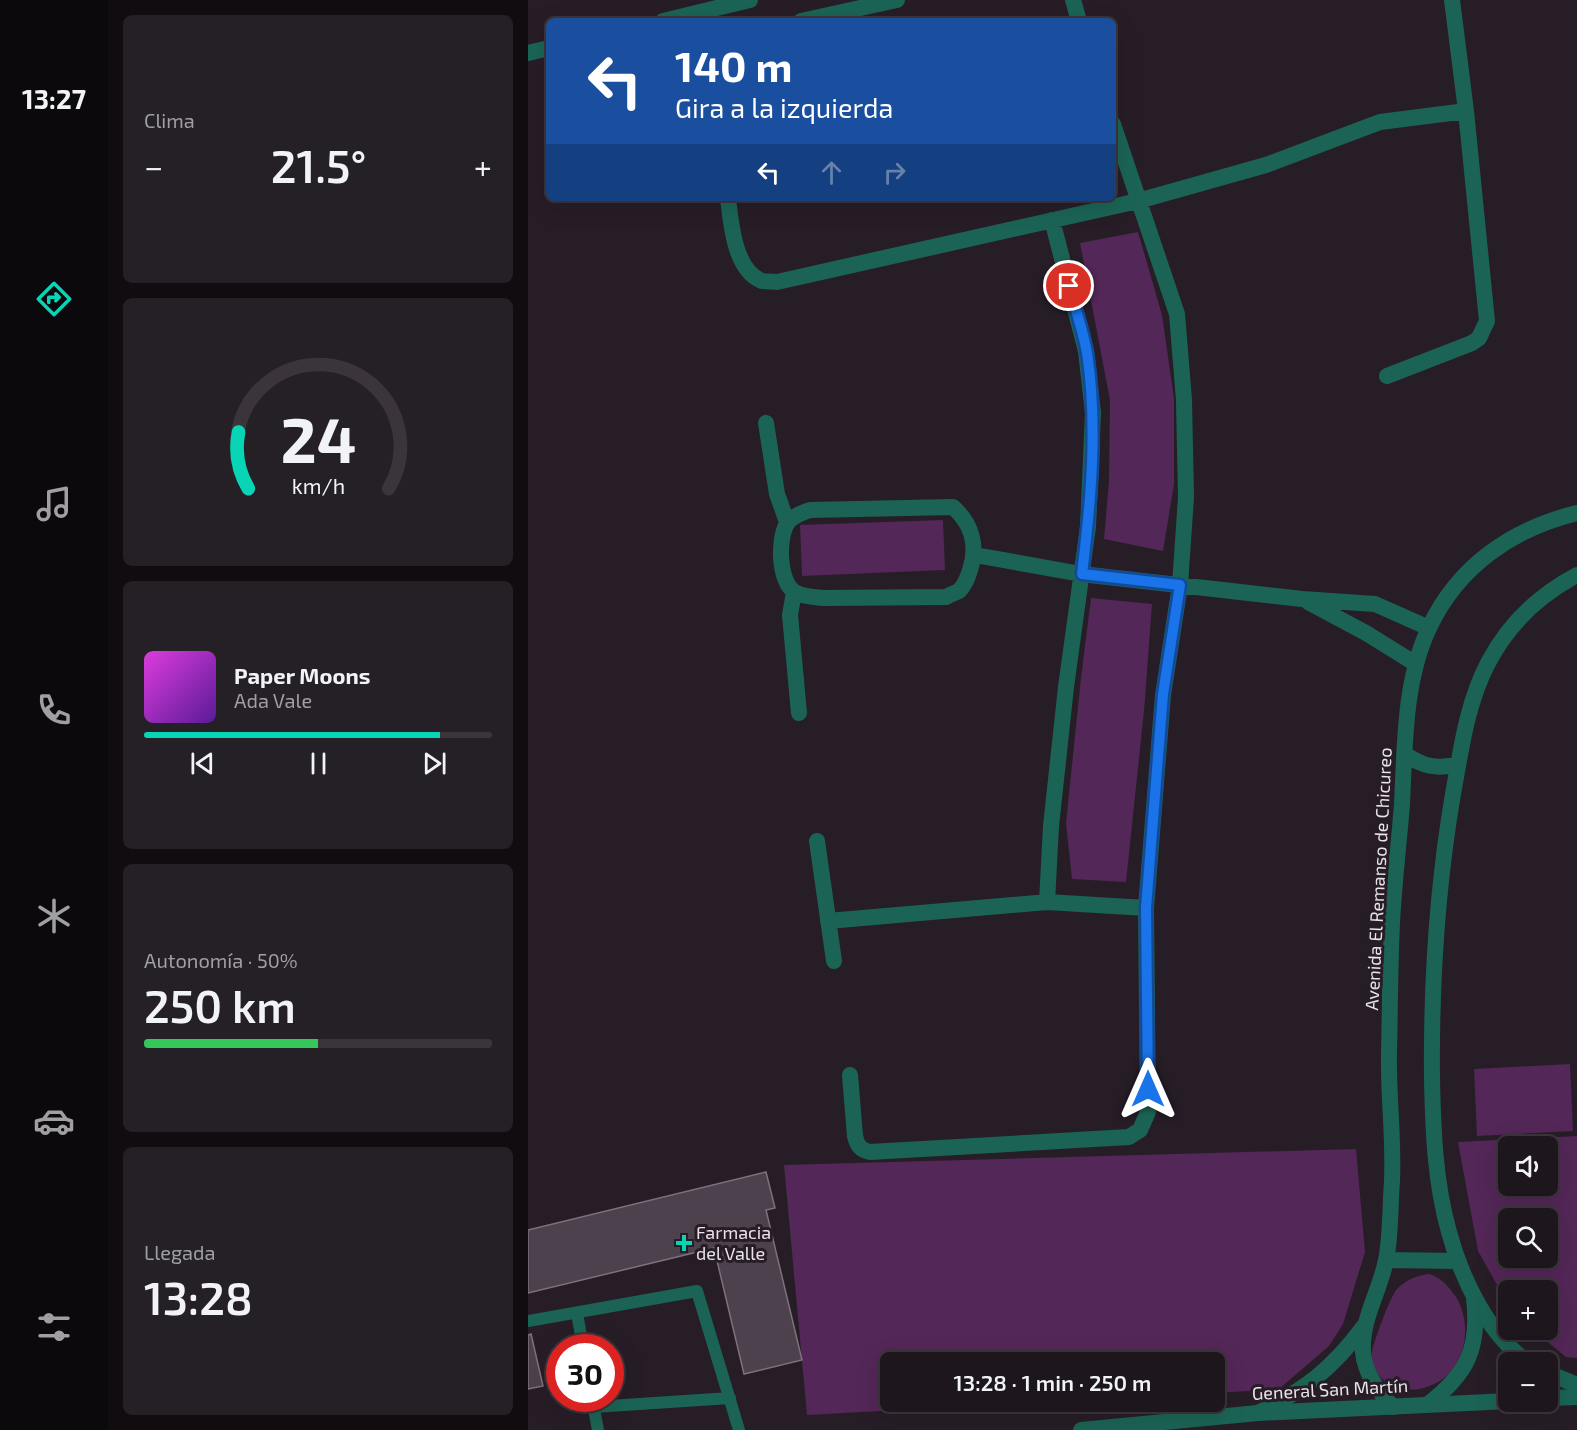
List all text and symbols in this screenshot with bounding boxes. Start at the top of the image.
text: 140 m [675,40,792,90]
icon: left [576,42,654,120]
text: 13:27 [22,82,86,114]
text: Gira a la izquierda [675,91,893,123]
text: Clima [144,108,195,132]
text: 21.5° [271,138,366,192]
text: − [144,146,163,186]
text: + [474,146,492,186]
icon: left [752,156,785,189]
icon: ahead [815,156,848,189]
icon: right [878,156,911,189]
pin [1043,260,1094,311]
icon: arrive [1052,269,1085,302]
icon: directions [33,278,75,320]
text: 24 [280,401,356,476]
text: km/h [291,473,345,498]
icon: music [33,483,75,525]
text: Paper Moons [234,662,370,688]
text: Ada Vale [234,688,312,712]
icon: phone [33,689,75,731]
icon: previous [186,747,219,780]
icon: pause [302,747,335,780]
icon: next [418,747,451,780]
street label: Avenida El Remanso de Chicureo [1360,747,1396,1011]
icon: climate [33,895,75,937]
text: Autonomía · 50% [144,948,298,972]
text: 250 km [144,978,296,1032]
position arrow [1116,1057,1180,1121]
icon: car [33,1100,75,1142]
map controls [1498,1136,1558,1412]
button: sound [1498,1136,1558,1196]
button: search [1498,1208,1558,1268]
place label: Farmacia del Valle [696,1221,771,1264]
marker: Farmacia del Valle [677,1236,691,1250]
text: Llegada [144,1240,215,1264]
text: 13:28 [144,1270,253,1324]
button: + [1498,1280,1558,1340]
icon: filters [33,1306,75,1348]
speed limit sign: 30 [546,1334,624,1412]
button: − [1498,1352,1558,1412]
text: 13:28 · 1 min · 250 m [954,1369,1151,1395]
street label: General San Martín [1251,1374,1409,1404]

